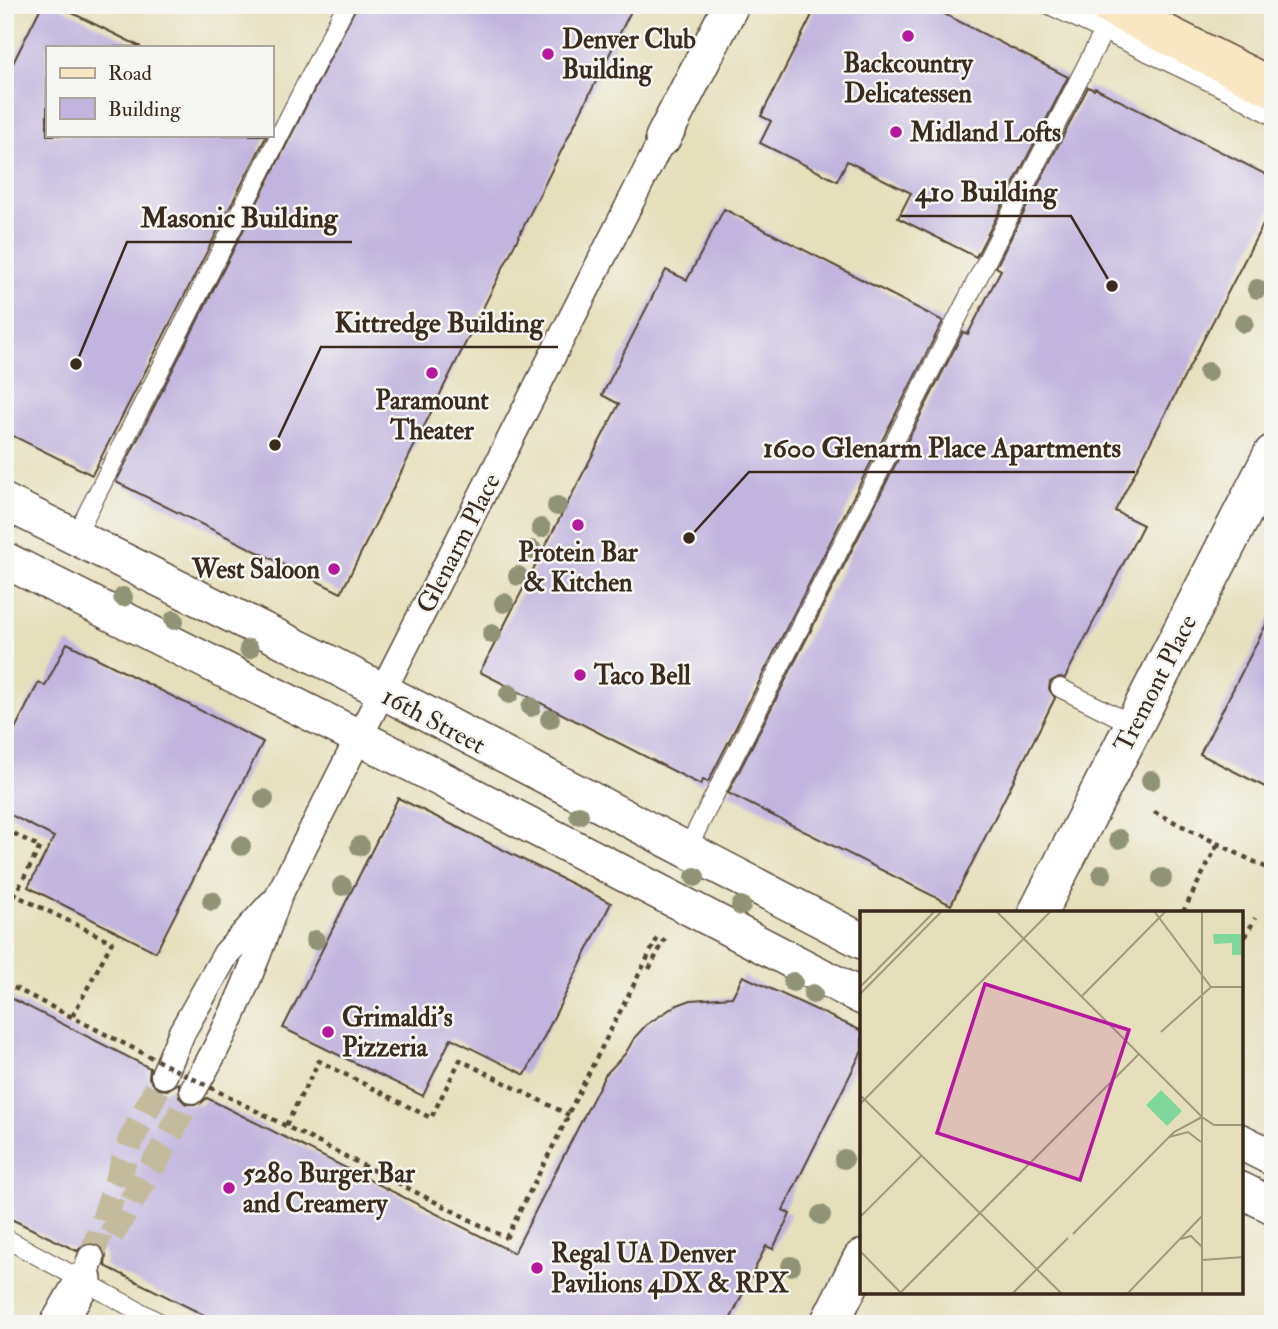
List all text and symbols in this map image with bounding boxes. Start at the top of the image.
place label: Denver Club Building [562,24,696,87]
marker: Backcountry Delicatessen [900,28,916,44]
legend [46,46,273,136]
marker: Denver Club Building [540,46,556,62]
place label: Backcountry Delicatessen [843,48,974,110]
text: Road [108,60,153,87]
text: Building [108,96,181,123]
place label: Midland Lofts [909,117,1061,149]
marker: Midland Lofts [888,124,904,140]
callout: 410 Building [901,167,1071,216]
text: 410 Building [914,175,1058,210]
callout: Masonic Building [127,193,352,242]
text: Masonic Building [139,201,339,236]
callout: Kittredge Building [321,298,558,347]
text: Kittredge Building [334,306,545,341]
marker: Paramount Theater [424,365,440,381]
place label: Paramount Theater [375,385,489,447]
callout: 1600 Glenarm Place Apartments [749,423,1135,472]
text: 1600 Glenarm Place Apartments [763,431,1121,466]
street label: Glenarm Place [410,468,508,619]
marker: Protein Bar & Kitchen [570,517,586,533]
place label: Protein Bar & Kitchen [518,537,638,599]
place label: West Saloon [191,554,321,586]
marker: West Saloon [326,561,342,577]
street label: Tremont Place [1107,609,1204,758]
place label: Taco Bell [593,660,691,692]
marker: Taco Bell [572,667,588,683]
street label: 16th Street [376,680,491,761]
inset map [860,911,1243,1294]
place label: Grimaldi's Pizzeria [342,1002,453,1064]
marker: Grimaldi's Pizzeria [320,1024,336,1040]
place label: 5280 Burger Bar and Creamery [243,1158,415,1221]
marker: 5280 Burger Bar and Creamery [221,1180,237,1196]
place label: Regal UA Denver Pavilions 4DX & RPX [551,1238,790,1300]
marker: Regal UA Denver Pavilions 4DX & RPX [529,1260,545,1276]

